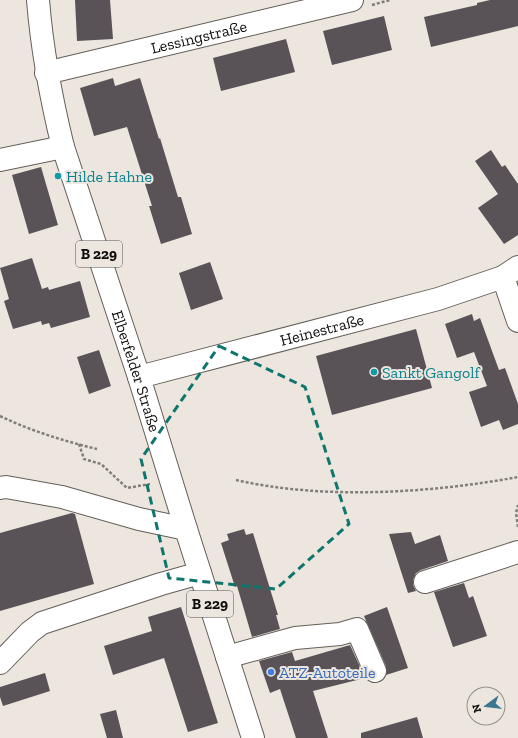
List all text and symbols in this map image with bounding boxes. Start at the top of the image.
street label: Lessingstraße [149,16,249,57]
place label: Hilde Hahne [66,167,152,186]
marker: Hilde Hahne [53,171,63,181]
road number: B 229 [76,241,122,267]
street label: Elberfelder Straße [108,308,165,434]
street label: Heinestraße [278,309,366,349]
place label: Sankt Gangolf [382,363,481,382]
marker: Sankt Gangolf [369,367,379,377]
road number: B 229 [187,591,233,617]
place label: ATZ-Autoteile [279,663,376,682]
marker: ATZ-Autoteile [266,667,276,677]
north arrow [466,686,506,726]
text: N [469,702,484,714]

